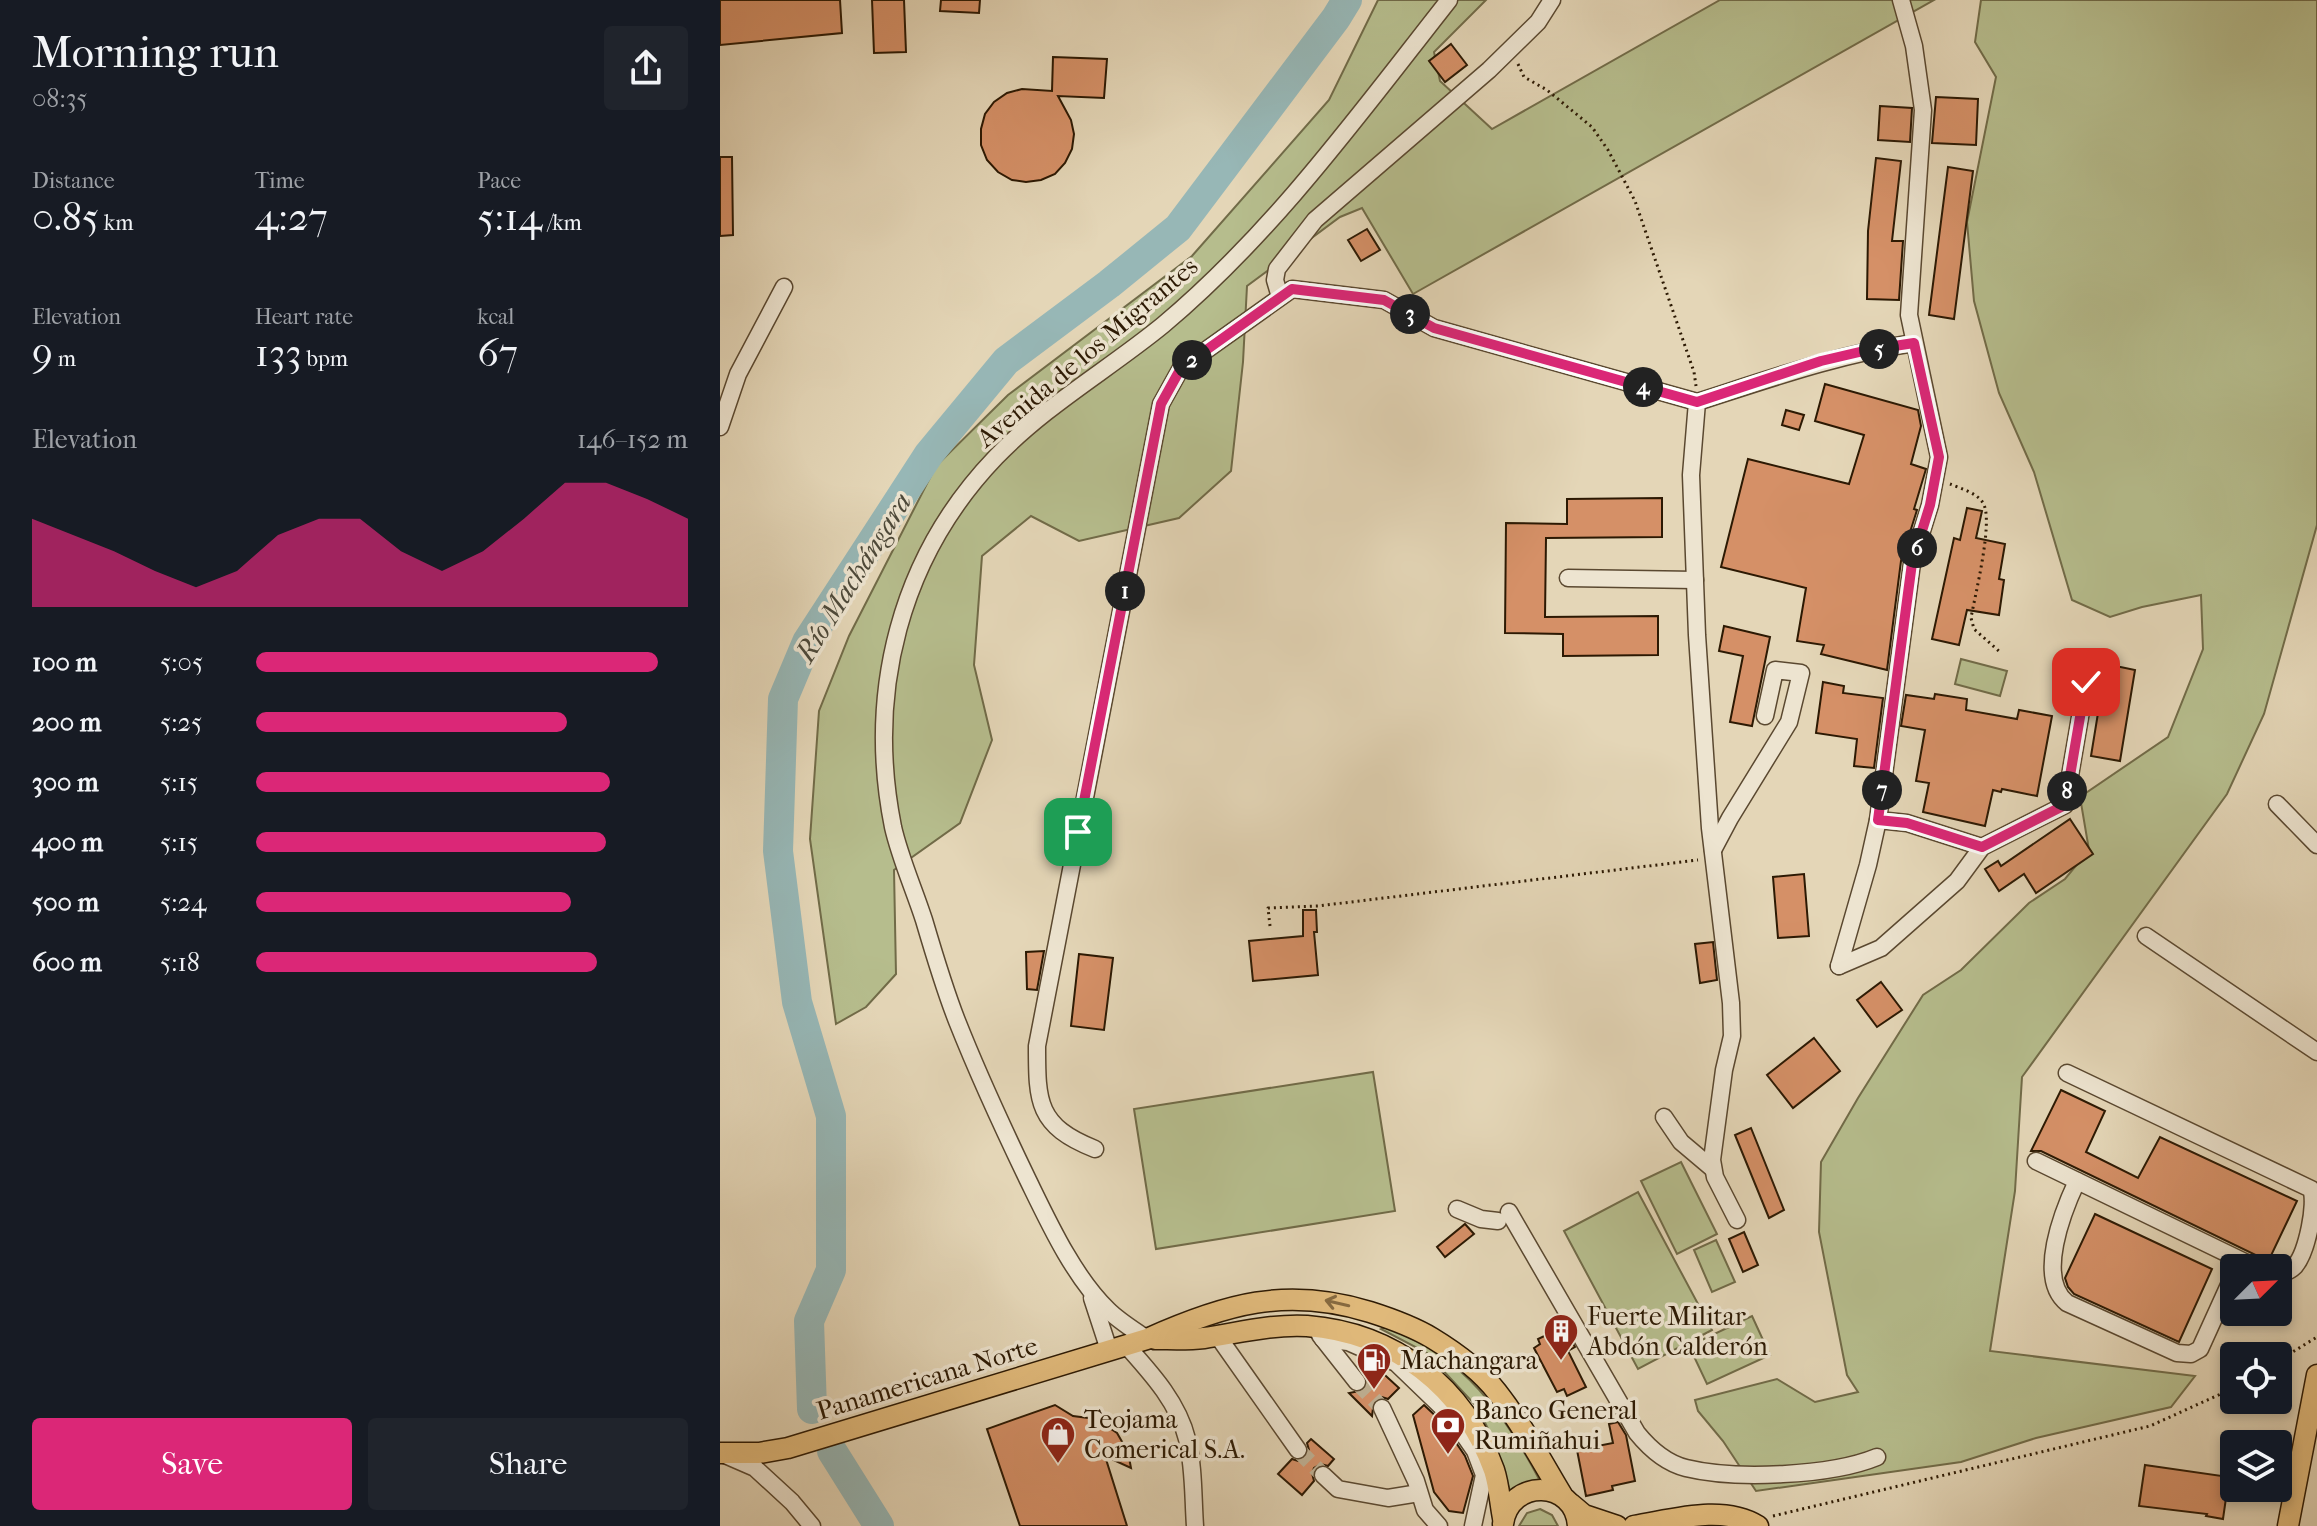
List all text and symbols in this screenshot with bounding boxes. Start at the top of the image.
button: share [604,26,688,110]
text: Morning run [32,27,279,78]
text: 08:35 [32,83,88,114]
text: Distance [32,168,115,194]
text: Time [255,168,305,194]
text: Pace [477,168,521,194]
text: 0.85 [32,194,99,240]
text: 4:27 [255,194,328,240]
text: 5:14 [477,194,542,240]
text: km [99,210,134,236]
text: /km [542,210,582,236]
street label: Avenida de los Migrantes [970,251,1204,455]
pin: 3 [1390,294,1430,334]
text: 3 [1405,301,1415,327]
text: Elevation [32,304,121,330]
text: Heart rate [255,304,353,330]
text: kcal [477,304,514,330]
pin: 5 [1859,329,1899,369]
text: 9 [32,330,53,376]
text: 133 [255,330,302,376]
text: 67 [477,330,518,376]
text: 5 [1874,336,1884,362]
pin: 2 [1172,340,1212,380]
text: m [53,346,76,372]
text: bpm [302,346,348,372]
text: 2 [1186,347,1198,373]
pin: 4 [1623,367,1663,407]
text: 4 [1637,374,1650,400]
text: Elevation [32,424,137,455]
text: 146–152 m [577,424,688,455]
water label: Río Machángara [787,487,918,669]
pin: 6 [1897,528,1937,568]
text: 6 [1911,535,1923,561]
pin: 1 [1105,571,1145,611]
text: 1 [1121,578,1129,604]
text: 100 m [32,647,97,678]
text: 5:05 [160,647,203,678]
pin [2052,648,2120,716]
icon: check [2064,660,2108,704]
text: 200 m [32,707,101,738]
text: 5:25 [160,707,202,738]
text: 300 m [32,767,99,798]
text: 5:15 [160,767,198,798]
pin: 7 [1862,770,1902,810]
pin: 8 [2047,771,2087,811]
text: 7 [1877,777,1887,803]
text: 8 [2061,778,2073,804]
pin [1044,798,1112,866]
icon: arrive [1056,810,1100,854]
text: 400 m [32,827,103,858]
text: 5:15 [160,827,198,858]
text: 500 m [32,887,99,918]
text: 5:24 [160,887,206,918]
text: 600 m [32,947,102,978]
text: 5:18 [160,947,200,978]
north arrow [2220,1254,2292,1326]
map controls [2220,1254,2292,1502]
one-way arrow [1324,1295,1350,1310]
place label: Fuerte Militar Abdón Calderón [1586,1301,1768,1362]
building icon: Fuerte Militar Abdón Calderón [1542,1312,1580,1362]
street label: Panamericana Norte [813,1330,1041,1427]
fuel station icon: Machangara [1355,1341,1393,1391]
button: locate [2220,1342,2292,1414]
place label: Machangara [1400,1345,1539,1376]
place label: Banco General Rumiñahui [1474,1395,1638,1456]
place label: Teojama Comerical S.A. [1084,1404,1245,1465]
bank icon: Banco General Rumiñahui [1429,1406,1467,1456]
shop icon: Teojama Comerical S.A. [1039,1415,1077,1465]
button: Save [32,1418,352,1510]
button: Share [368,1418,688,1510]
button: layers [2220,1430,2292,1502]

